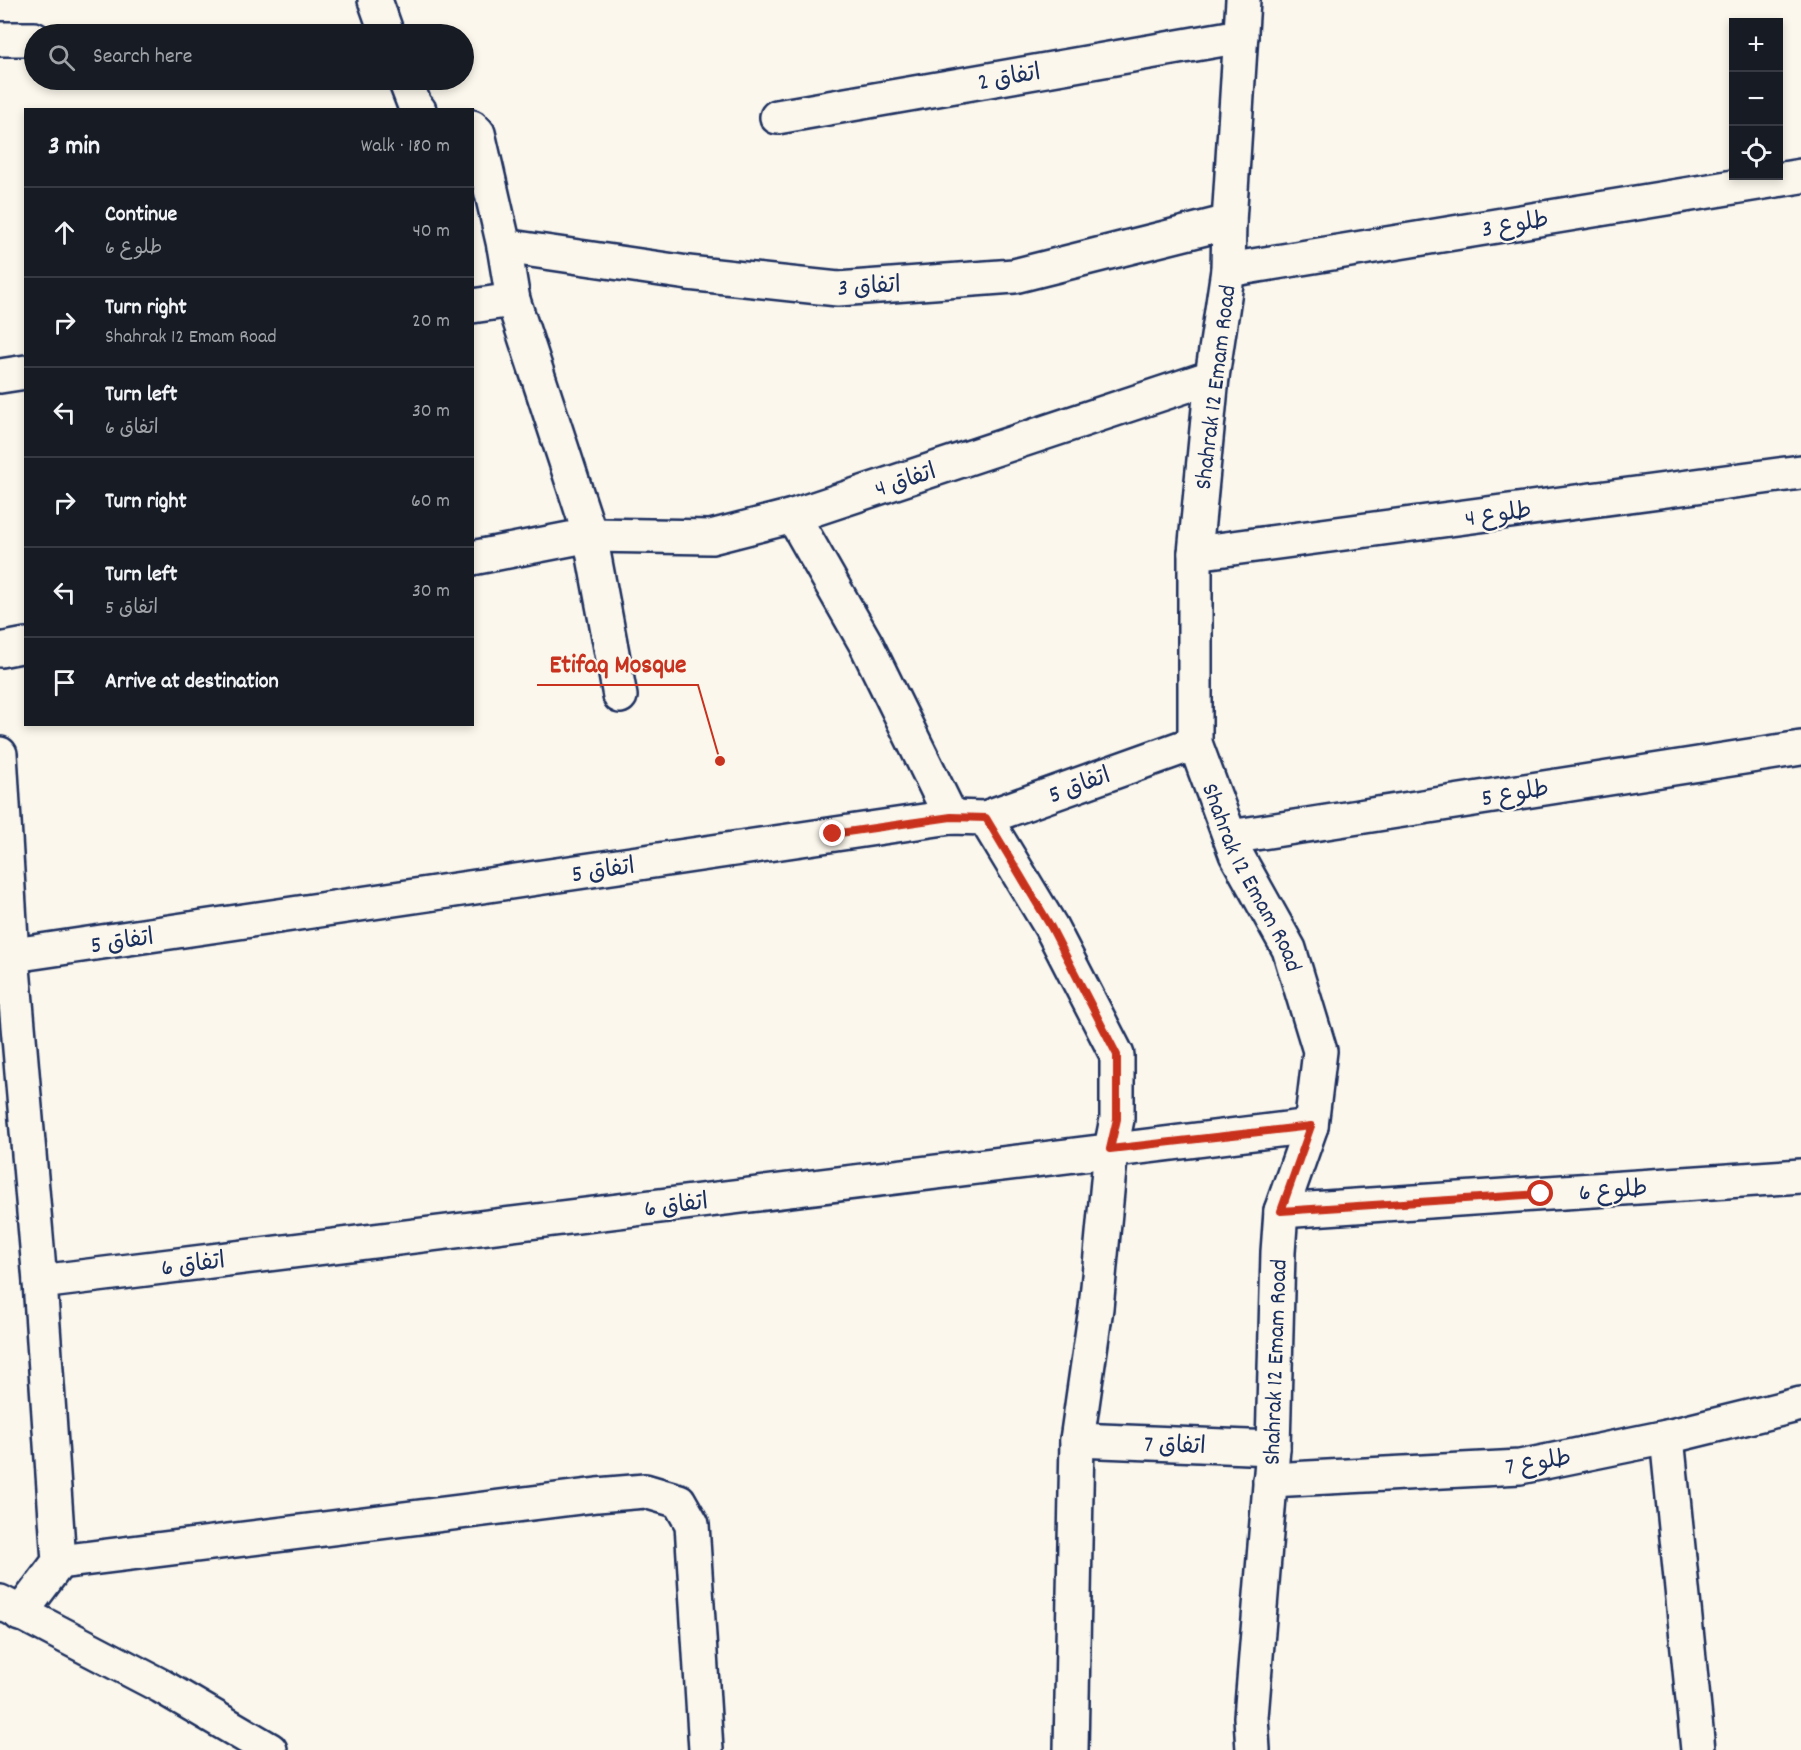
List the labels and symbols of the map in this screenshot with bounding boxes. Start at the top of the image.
street label: اتفاق 2 [975,57,1044,101]
street label: طلوع 3 [1479,204,1552,248]
street label: اتفاق 3 [837,269,902,307]
street label: Shahrak 12 Emam Road [1188,283,1246,492]
street label: اتفاق 4 [871,456,941,508]
street label: طلوع 4 [1463,494,1534,537]
callout: Etifaq Mosque [537,641,698,685]
text: Etifaq Mosque [550,648,687,685]
street label: اتفاق 5 [1044,760,1116,814]
street label: طلوع 5 [1479,773,1552,817]
street label: Shahrak 12 Emam Road [1191,779,1309,976]
route end [819,820,845,846]
street label: اتفاق 5 [569,851,637,893]
street label: اتفاق 5 [88,922,156,964]
street label: طلوع 6 [1578,1173,1649,1211]
route start [1527,1180,1553,1206]
street label: اتفاق 6 [642,1186,710,1228]
street label: اتفاق 6 [159,1245,227,1287]
street label: Shahrak 12 Emam Road [1256,1259,1298,1466]
street label: اتفاق 7 [1143,1429,1206,1465]
street label: طلوع 7 [1503,1442,1574,1486]

